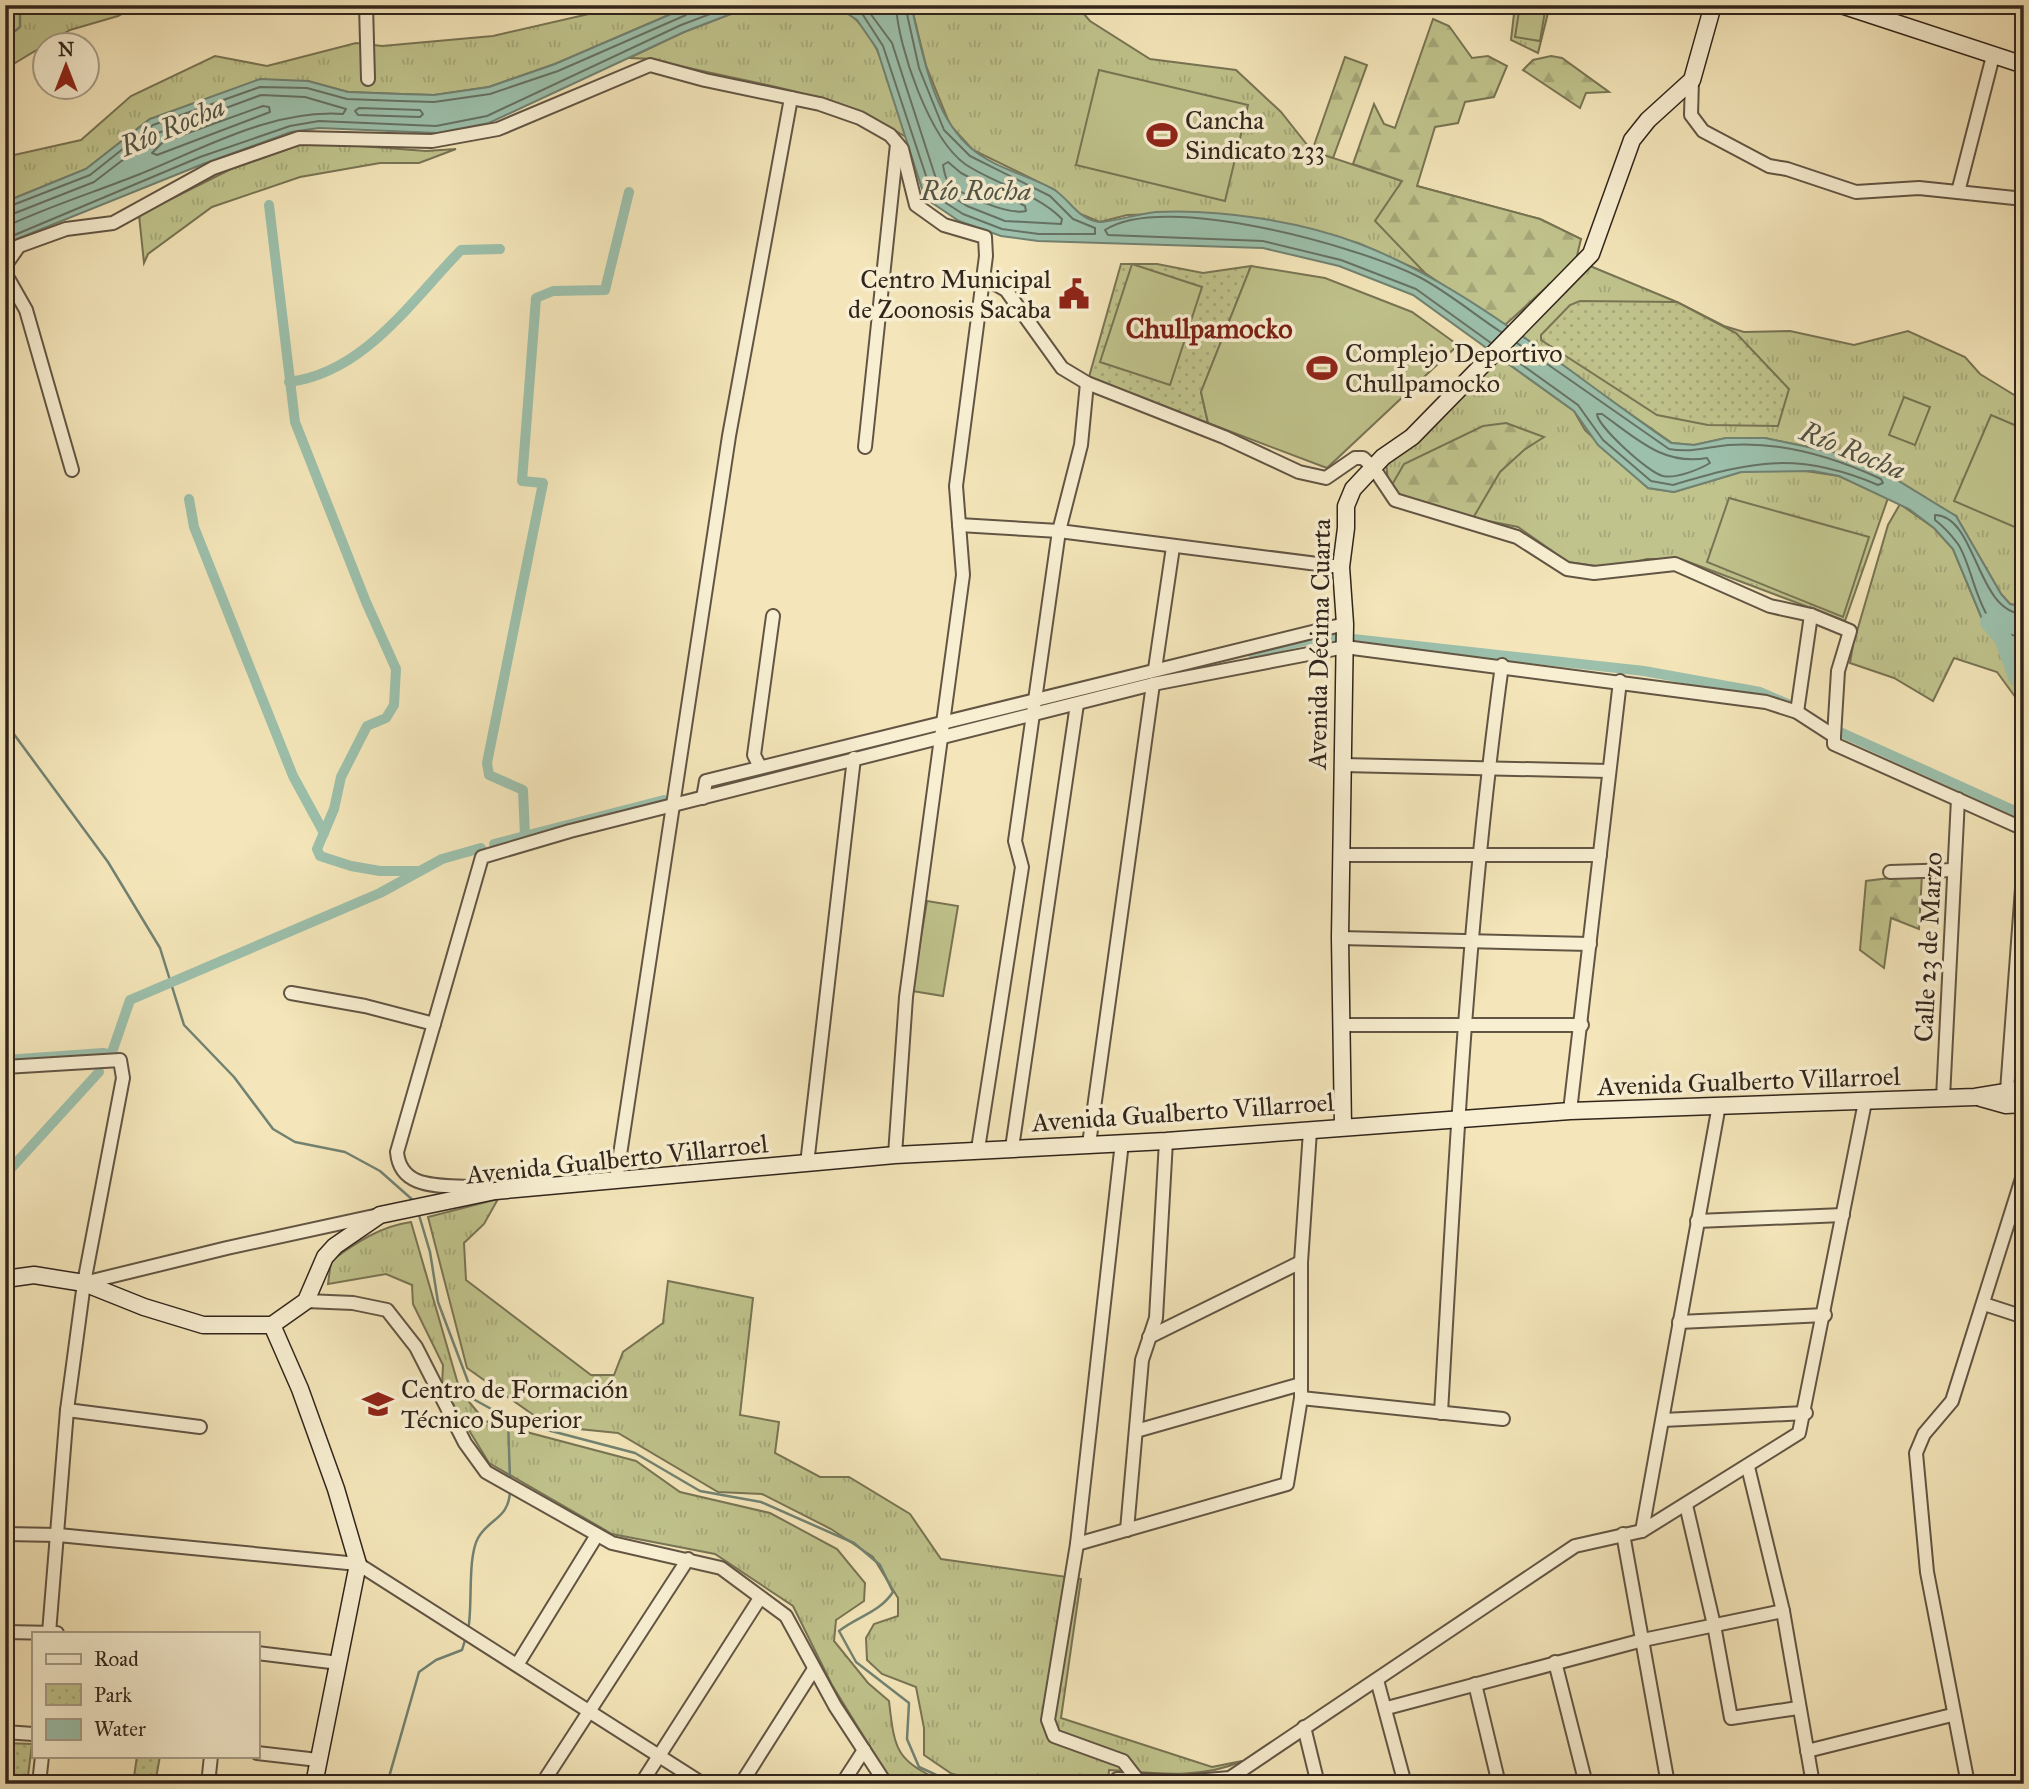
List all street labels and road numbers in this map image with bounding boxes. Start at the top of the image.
street label: Avenida Décima Cuarta [1301,518,1337,771]
street label: Calle 23 de Marzo [1907,851,1949,1043]
street label: Avenida Gualberto Villarroel [1596,1060,1901,1102]
street label: Avenida Gualberto Villarroel [1030,1085,1335,1139]
street label: Avenida Gualberto Villarroel [464,1127,769,1191]

